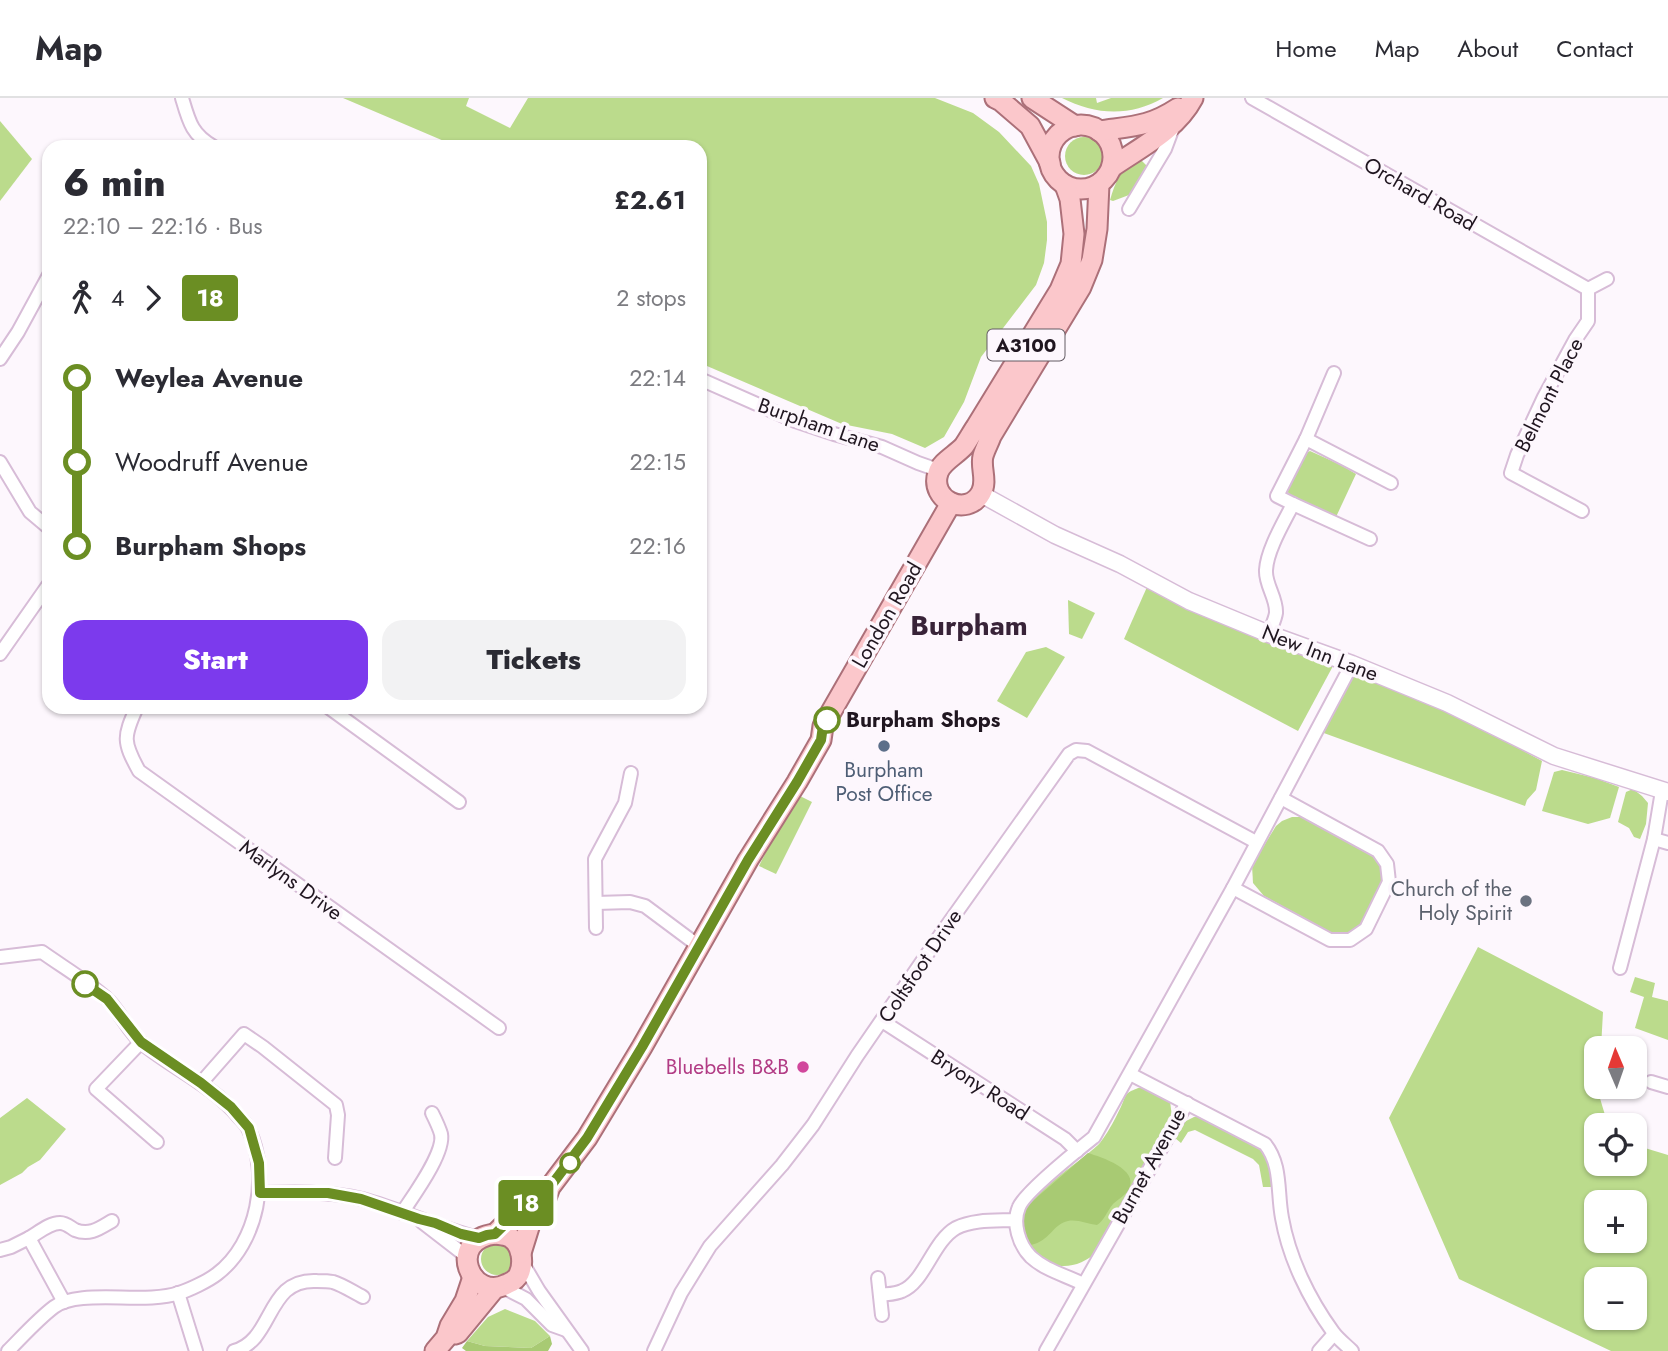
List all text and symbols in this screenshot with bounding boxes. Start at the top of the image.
text: Map [35,25,103,72]
text: Home [1275,31,1337,66]
text: Map [1375,31,1419,66]
text: About [1457,31,1518,66]
text: Contact [1556,31,1633,66]
street label: Orchard Road [1358,150,1482,238]
text: 6 min [63,155,166,210]
text: £2.61 [614,181,686,219]
text: 22:10 – 22:16 · Bus [63,209,263,243]
icon: walk [63,279,101,317]
icon: forward [134,279,172,317]
text: 18 [196,280,224,315]
text: 4 [111,281,124,315]
text: 2 stops [616,281,686,315]
road number: A3100 [988,330,1064,360]
street label: Belmont Place [1507,332,1591,457]
text: Weylea Avenue [115,359,303,397]
text: 22:14 [629,361,686,395]
street label: Burpham Lane [754,390,884,460]
text: Woodruff Avenue [115,443,308,481]
text: 22:15 [630,445,686,479]
text: Burpham Shops [115,527,306,565]
text: 22:16 [629,529,686,563]
street label: London Road [845,556,929,674]
district label: Burpham [910,605,1028,646]
street label: New Inn Lane [1258,617,1383,689]
button: Start [63,620,368,700]
button: Tickets [382,620,686,700]
place label: Burpham Shops [846,705,1001,735]
marker: Burpham Shops [814,707,840,733]
marker: Burpham Post Office [876,738,892,754]
place label: Burpham Post Office [835,755,933,809]
street label: Marlyns Drive [233,832,349,928]
place label: Church of the Holy Spirit [1391,874,1512,928]
marker: Church of the Holy Spirit [1518,893,1534,909]
street label: Coltsfoot Drive [871,903,969,1029]
unlabelled marker [72,971,98,997]
north arrow [1584,1036,1647,1099]
map controls [1584,1036,1647,1330]
street label: Bryony Road [925,1042,1035,1128]
place label: Bluebells B&B [666,1052,789,1082]
marker: Bluebells B&B [795,1059,811,1075]
street label: Burnet Avenue [1105,1102,1193,1229]
button: locate [1584,1113,1647,1176]
unlabelled marker [560,1153,580,1173]
line badge: 18 [494,1180,558,1226]
text: 18 [512,1185,540,1220]
button: + [1584,1190,1647,1253]
button: − [1584,1267,1647,1330]

